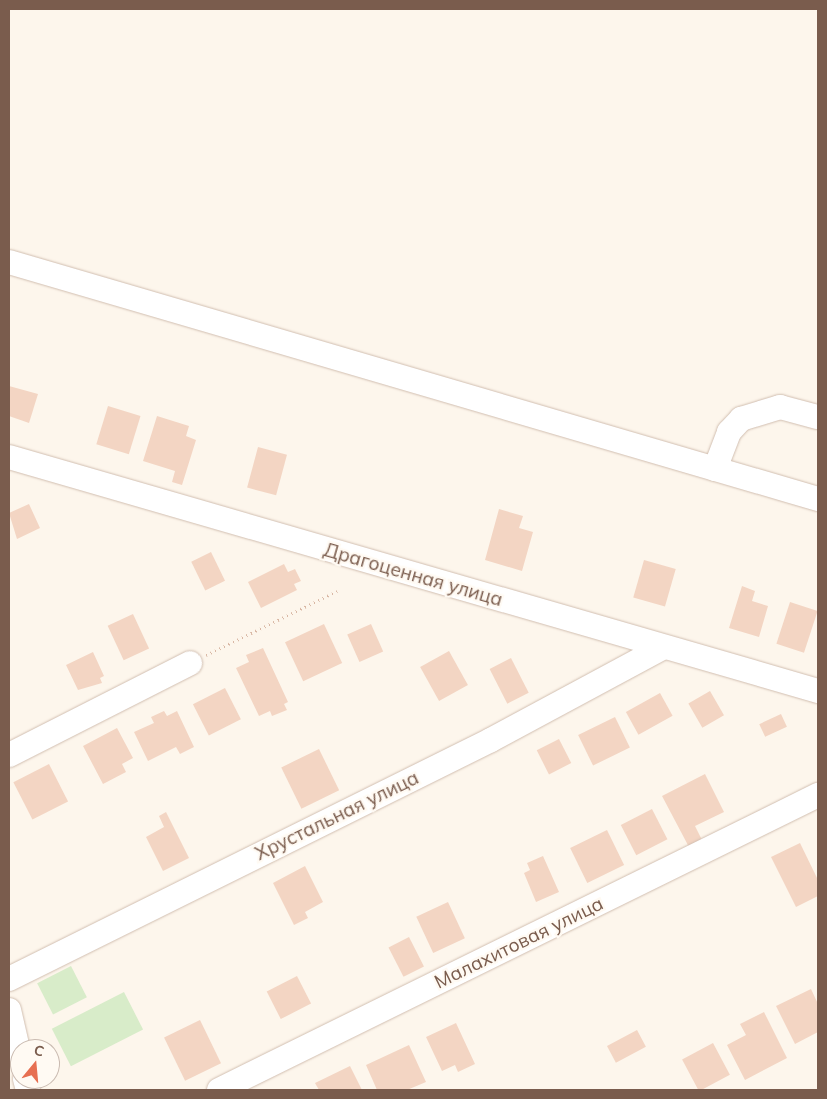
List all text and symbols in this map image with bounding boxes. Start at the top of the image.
street label: Драгоценная улица [321,539,505,611]
street label: Хрустальная улица [251,766,423,866]
street label: Малахитовая улица [431,892,607,994]
north arrow [10,1039,60,1089]
text: С [32,1041,46,1061]

